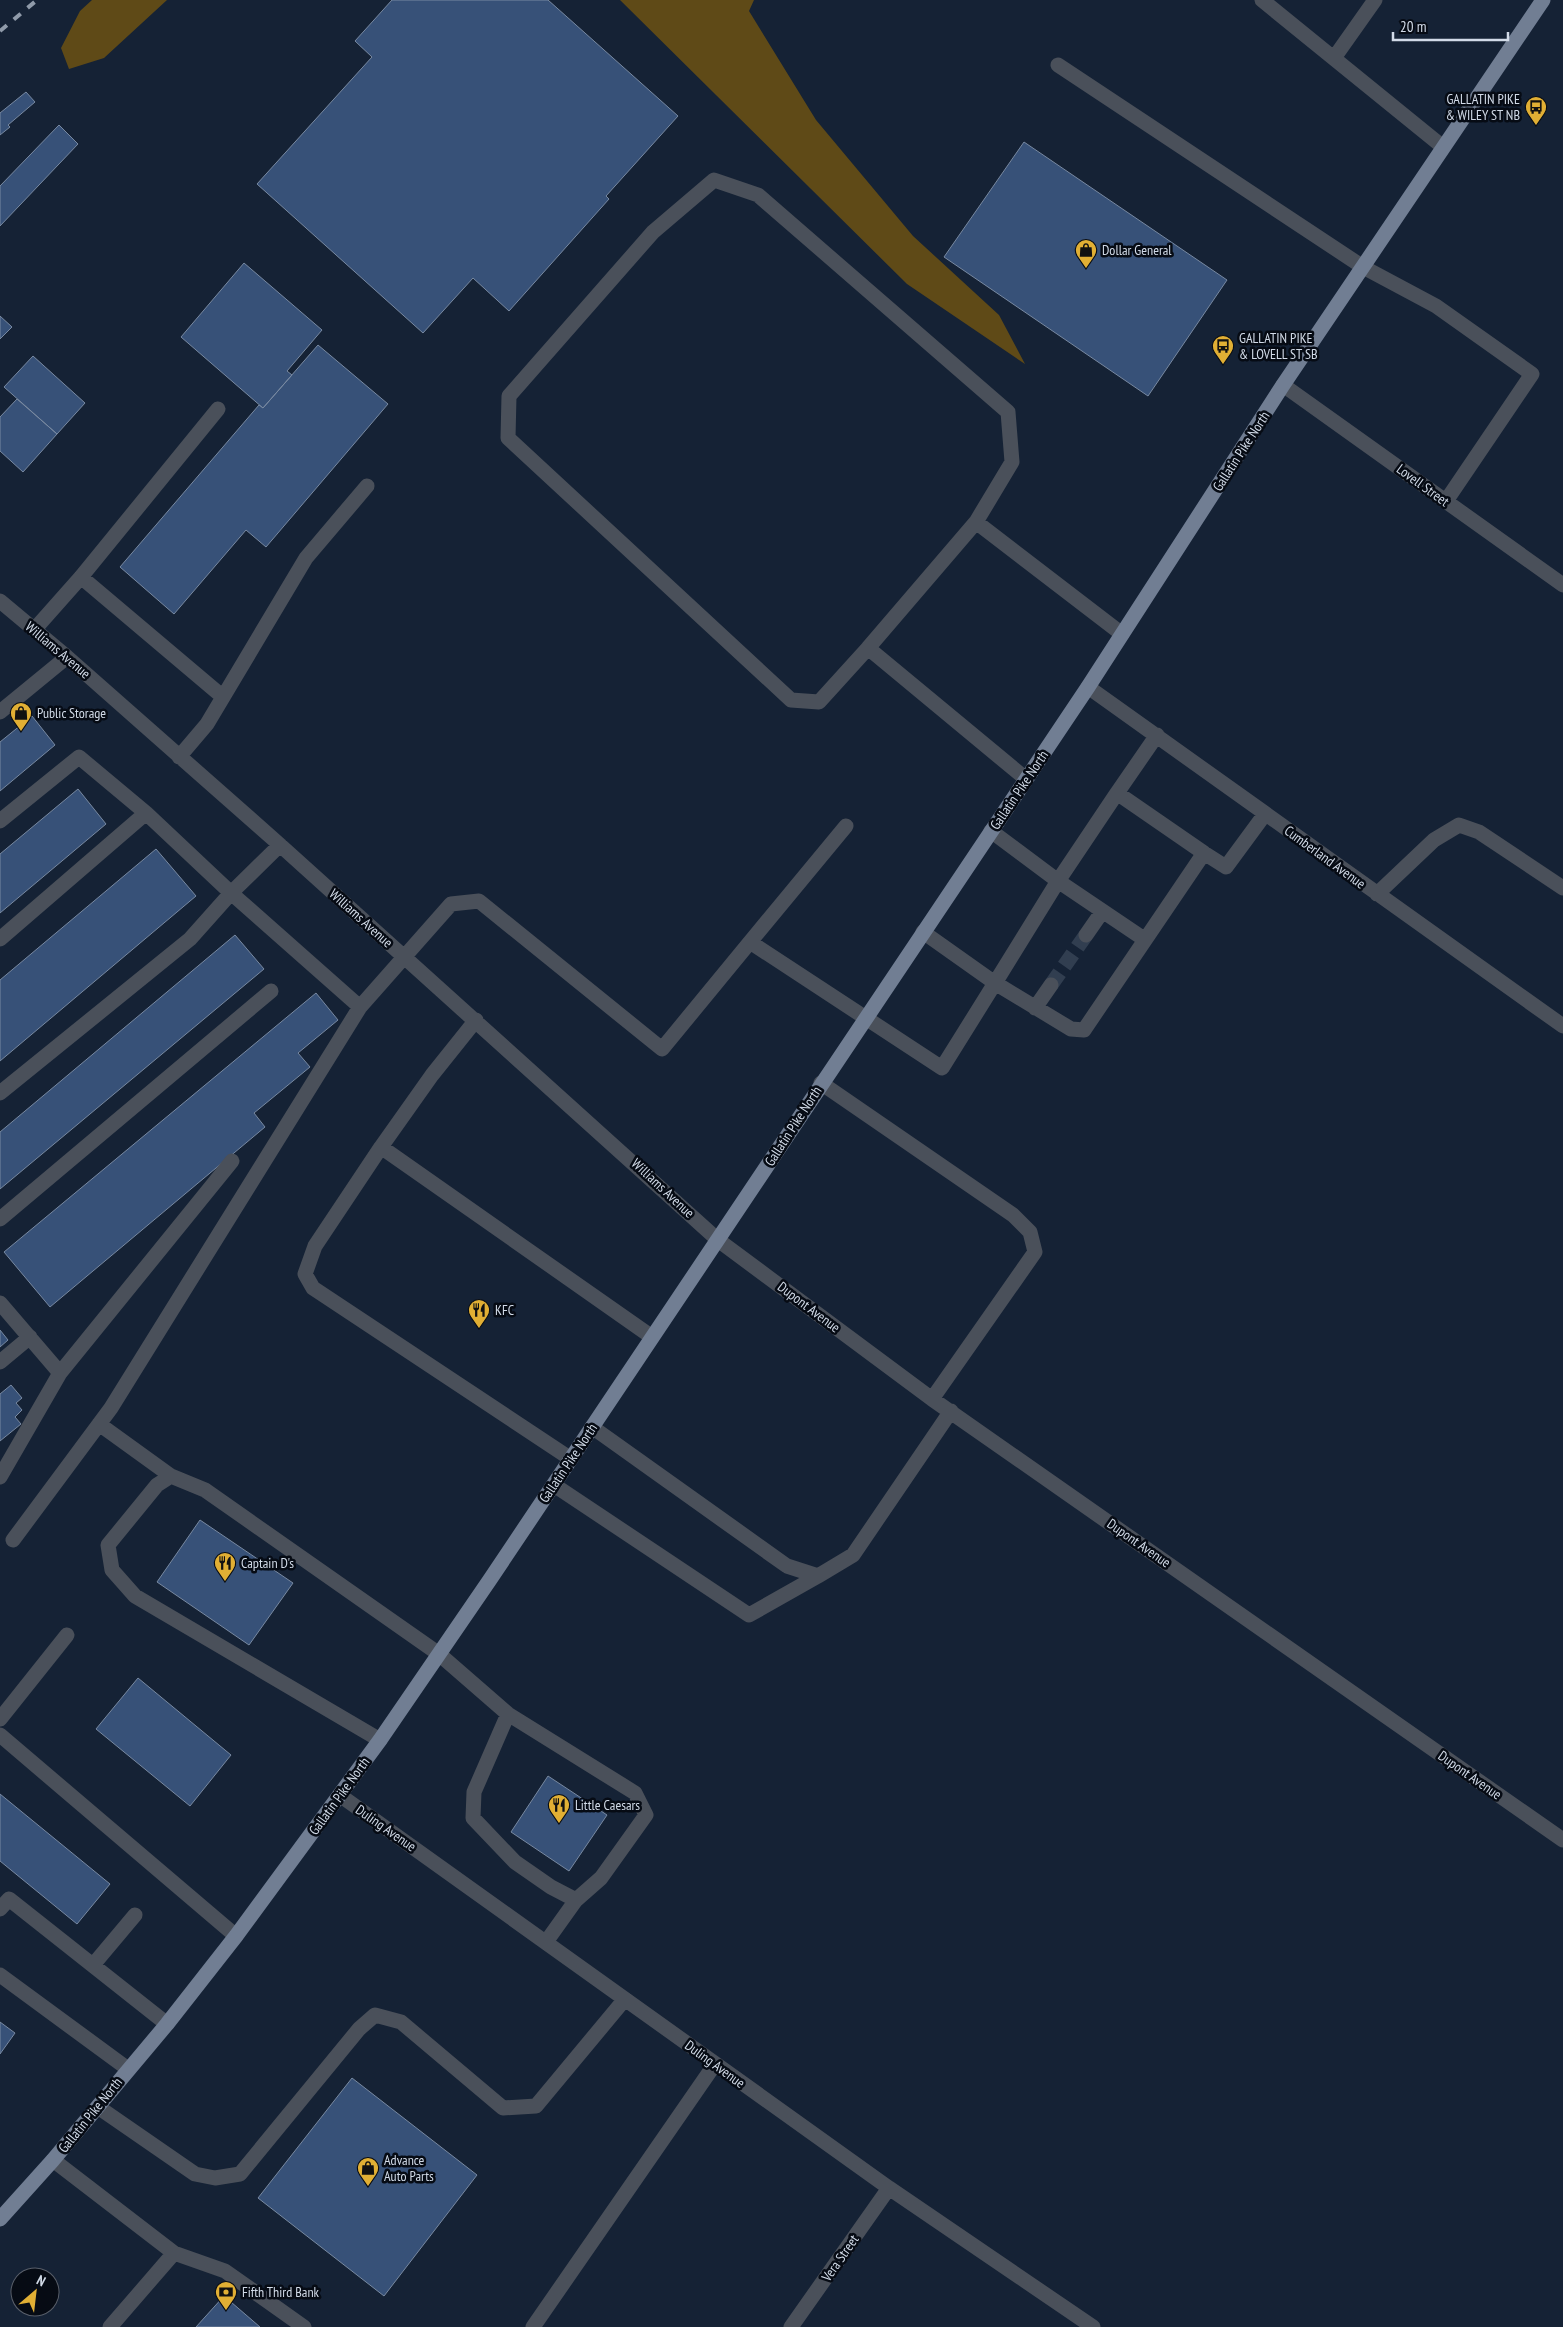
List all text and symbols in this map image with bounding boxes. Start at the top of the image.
scale bar [1393,10,1508,42]
text: 20 m [1400,17,1426,36]
place label: GALLATIN PIKE & WILEY ST NB [1446,90,1520,124]
bus stop icon: GALLATIN PIKE & WILEY ST NB [1524,95,1548,126]
shop icon: Dollar General [1074,238,1098,269]
place label: Dollar General [1102,241,1172,259]
place label: GALLATIN PIKE & LOVELL ST SB [1239,329,1317,363]
bus stop icon: GALLATIN PIKE & LOVELL ST SB [1211,334,1235,365]
street label: Gallatin Pike North [1208,408,1274,494]
street label: Lovell Street [1393,460,1453,510]
street label: Williams Avenue [22,618,94,683]
shop icon: Public Storage [9,701,33,732]
place label: Public Storage [37,704,106,722]
street label: Gallatin Pike North [986,747,1052,833]
street label: Cumberland Avenue [1281,821,1369,893]
street label: Williams Avenue [325,885,397,951]
street label: Gallatin Pike North [760,1083,826,1169]
street label: Williams Avenue [628,1154,698,1222]
street label: Dupont Avenue [774,1278,844,1336]
restaurant icon: KFC [467,1298,491,1329]
place label: KFC [495,1301,515,1319]
street label: Gallatin Pike North [535,1420,601,1506]
street label: Dupont Avenue [1104,1515,1174,1572]
restaurant icon: Captain D's [213,1551,237,1582]
place label: Captain D's [241,1554,294,1572]
street label: Dupont Avenue [1435,1747,1505,1804]
street label: Gallatin Pike North [305,1754,373,1838]
restaurant icon: Little Caesars [547,1793,571,1824]
place label: Little Caesars [575,1796,640,1814]
street label: Duling Avenue [352,1801,420,1856]
street label: Duling Avenue [681,2036,749,2092]
street label: Gallatin Pike North [54,2074,126,2156]
place label: Advance Auto Parts [384,2151,434,2185]
shop icon: Advance Auto Parts [356,2156,380,2187]
street label: Vera Street [817,2231,863,2286]
north arrow [10,2267,60,2317]
text: N [34,2271,49,2290]
bank icon: Fifth Third Bank [214,2280,238,2311]
place label: Fifth Third Bank [242,2283,320,2301]

